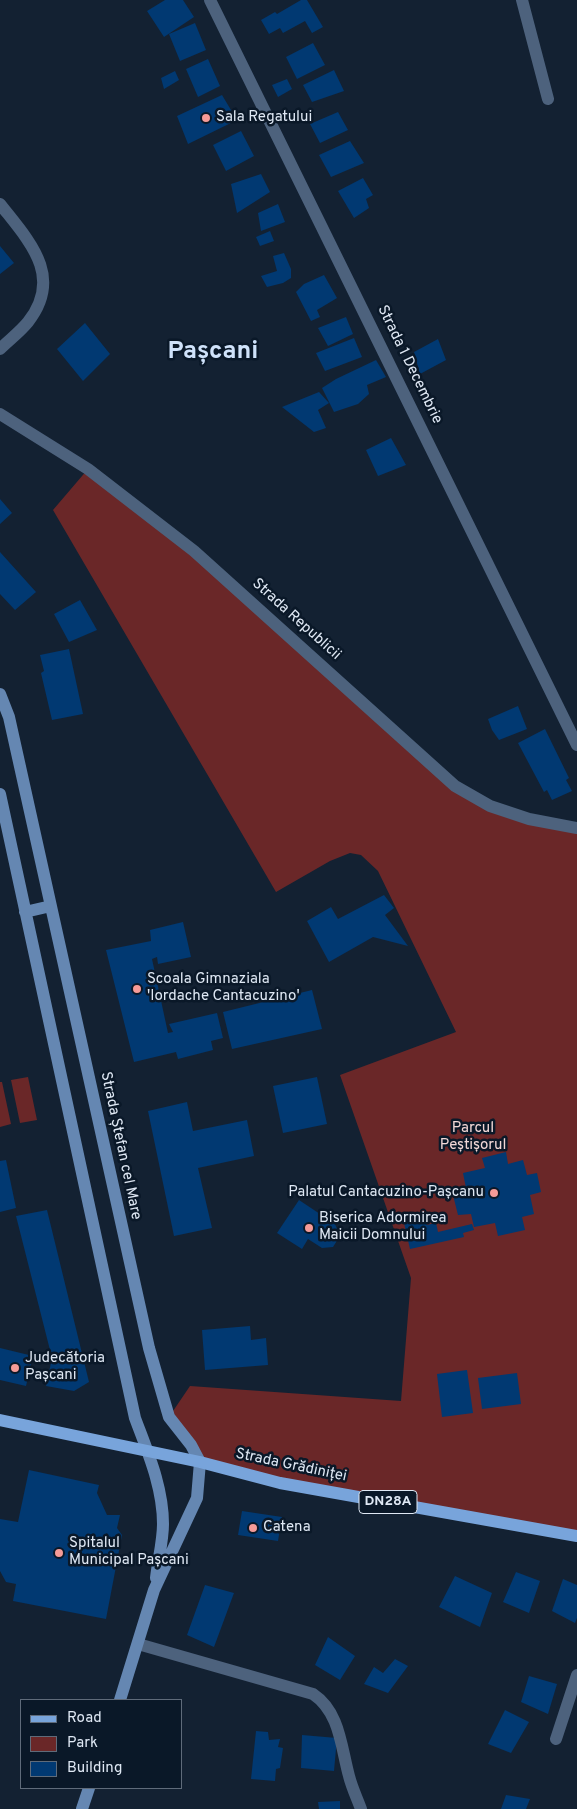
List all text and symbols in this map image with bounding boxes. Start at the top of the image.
place label: Sala Regatului [216,109,312,127]
marker: Sala Regatului [200,112,212,124]
street label: Strada 1 Decembrie [373,303,445,427]
district label: Pașcani [168,338,258,368]
street label: Strada Republicii [248,575,344,665]
place label: Scoala Gimnaziala 'Iordache Cantacuzino' [147,971,300,1006]
marker: Scoala Gimnaziala 'Iordache Cantacuzino' [131,983,143,995]
street label: Strada Ștefan cel Mare [96,1070,144,1222]
park label: Parcul Peștișorul [440,1120,506,1155]
place label: Palatul Cantacuzino-Pașcanu [288,1184,484,1202]
marker: Palatul Cantacuzino-Pașcanu [488,1187,500,1199]
place label: Biserica Adormirea Maicii Domnului [319,1210,446,1245]
marker: Biserica Adormirea Maicii Domnului [303,1222,315,1234]
place label: Judecătoria Pașcani [25,1350,105,1385]
marker: Judecătoria Pașcani [9,1362,21,1374]
street label: Strada Grădiniței [234,1445,348,1487]
road number: DN28A [359,1490,417,1514]
place label: Catena [263,1519,311,1537]
marker: Catena [247,1522,259,1534]
place label: Spitalul Municipal Pașcani [69,1535,189,1570]
marker: Spitalul Municipal Pașcani [53,1547,65,1559]
legend [20,1699,182,1789]
text: Road [67,1709,102,1728]
text: Park [67,1734,98,1753]
text: Building [67,1759,122,1778]

